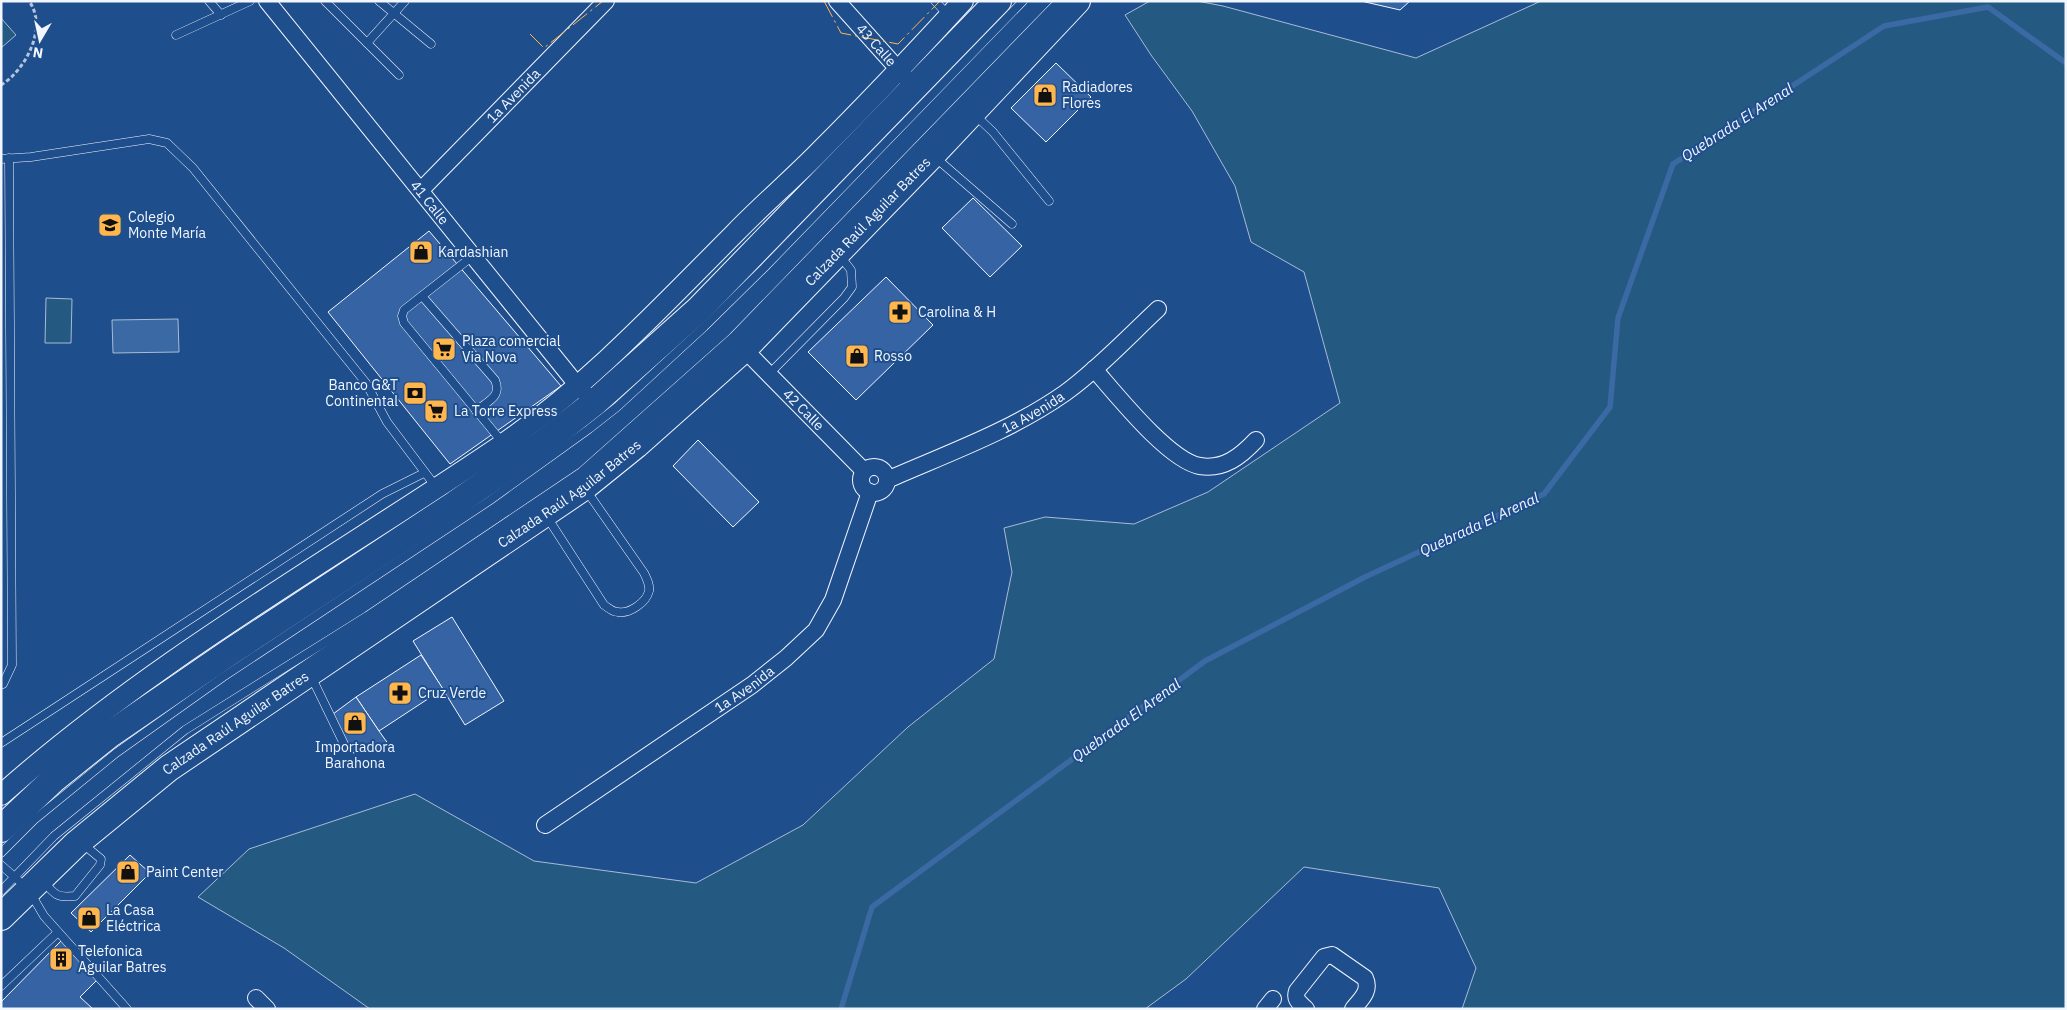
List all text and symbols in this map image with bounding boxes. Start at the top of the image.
north arrow [15,15,65,65]
street label: 43 Calle [852,20,900,70]
text: N [32,43,44,63]
street label: 1a Avenida [483,64,544,127]
place label: Radiadores Flores [1062,78,1133,112]
water label: Quebrada El Arenal [1678,79,1797,165]
shop icon: Radiadores Flores [1032,82,1058,108]
street label: Calzada Raúl Aguilar Batres [801,153,934,290]
street label: 41 Calle [407,177,453,228]
place label: Colegio Monte María [128,208,206,242]
school or university icon: Colegio Monte María [97,212,123,238]
shop icon: Kardashian [408,239,434,265]
place label: Kardashian [438,243,509,261]
pharmacy icon: Carolina & H [887,299,913,325]
place label: Carolina & H [918,303,996,321]
place label: Plaza comercial Via Nova [462,332,561,366]
supermarket icon: Plaza comercial Via Nova [431,336,457,362]
shop icon: Rosso [844,343,870,369]
place label: Rosso [874,347,912,365]
place label: Banco G&T Continental [325,376,398,410]
bank icon: Banco G&T Continental [402,380,428,406]
street label: 42 Calle [779,385,828,435]
street label: 1a Avenida [999,387,1068,437]
supermarket icon: La Torre Express [423,398,449,424]
place label: La Torre Express [454,402,558,420]
street label: Calzada Raúl Aguilar Batres [494,436,645,552]
water label: Quebrada El Arenal [1416,488,1542,560]
street label: 1a Avenida [711,662,778,717]
street label: Calzada Raúl Aguilar Batres [158,667,312,779]
water label: Quebrada El Arenal [1068,674,1184,766]
pharmacy icon: Cruz Verde [387,680,413,706]
place label: Cruz Verde [418,684,487,702]
shop icon: Importadora Barahona [342,710,368,736]
place label: Importadora Barahona [315,738,395,772]
shop icon: Paint Center [115,859,141,885]
place label: Paint Center [146,863,224,881]
place label: La Casa Eléctrica [106,901,161,935]
shop icon: La Casa Eléctrica [76,905,102,931]
place label: Telefonica Aguilar Batres [78,942,167,976]
building icon: Telefonica Aguilar Batres [48,946,74,972]

